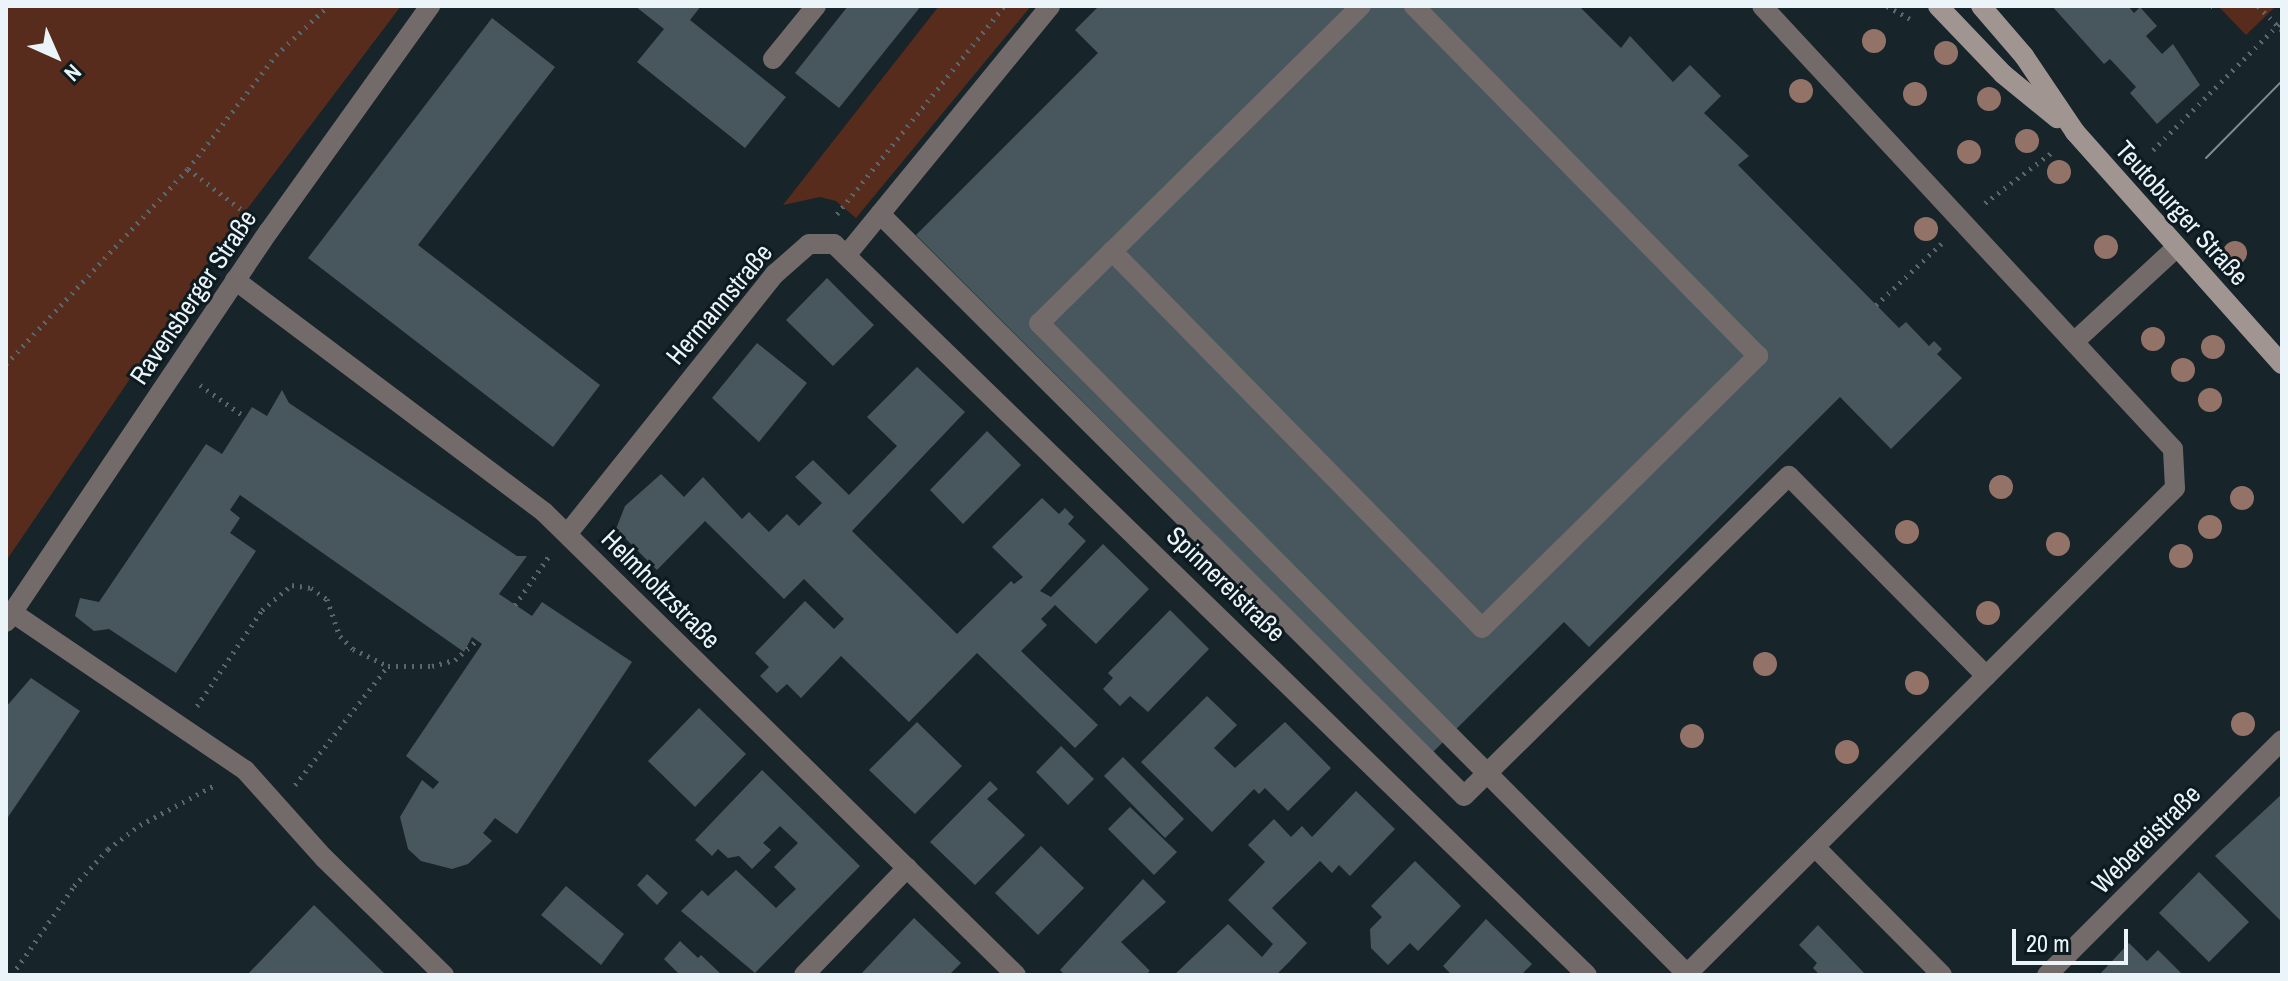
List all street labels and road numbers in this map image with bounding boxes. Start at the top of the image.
street label: Teutoburger Straße [2109,134,2255,292]
street label: Ravensberger Straße [123,204,263,390]
street label: Hermannstraße [659,237,779,371]
street label: Spinnereistraße [1160,520,1292,648]
street label: Helmholtzstraße [595,523,727,655]
street label: Webereistraße [2085,778,2207,900]

